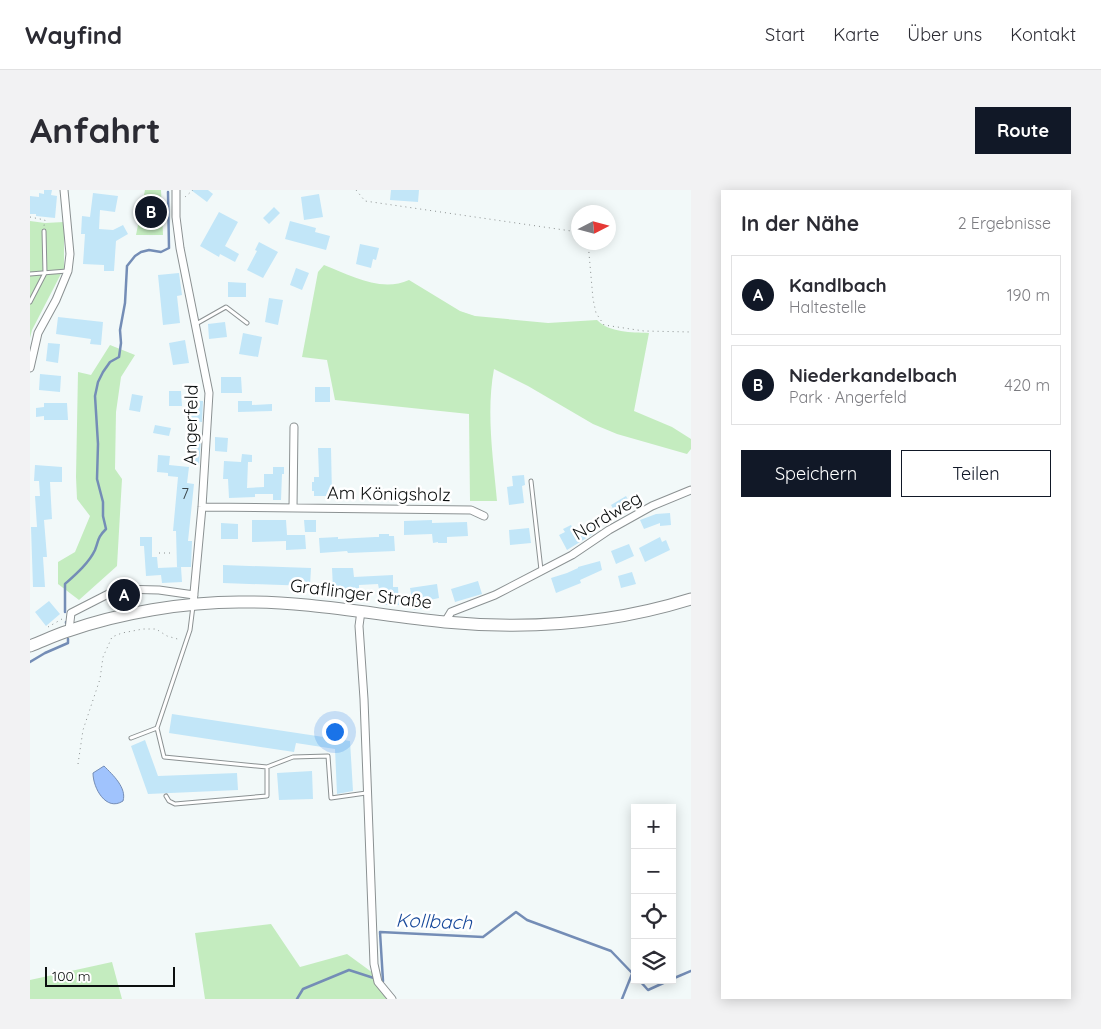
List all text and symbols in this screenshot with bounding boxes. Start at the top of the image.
text: Wayfind [25,20,122,50]
text: Start [765,23,805,46]
text: Karte [833,23,879,46]
text: Über uns [907,23,982,46]
text: Kontakt [1010,23,1076,46]
button: Route [975,107,1071,154]
text: Anfahrt [30,108,161,152]
pin: B [135,193,167,231]
north arrow [571,205,616,250]
text: In der Nähe [741,210,859,236]
text: 2 Ergebnisse [958,213,1051,233]
text: Kandlbach [789,273,887,297]
text: A [753,285,763,305]
text: 190 m [1007,285,1050,305]
text: Haltestelle [789,297,866,317]
text: Niederkandelbach [789,363,957,387]
text: B [753,375,763,395]
text: 420 m [1004,375,1050,395]
street label: Angerfeld [178,384,203,466]
text: Park · Angerfeld [789,387,907,407]
button: Speichern [741,450,891,497]
button: Teilen [901,450,1051,497]
street label: Am Königsholz [327,481,451,506]
house number: 7 [181,484,189,503]
street label: Nordweg [568,486,645,545]
street label: Graflinger Straße [289,573,433,614]
pin: A [108,576,140,614]
your location [322,719,348,745]
map controls [631,804,676,984]
button: + [631,804,676,849]
button: − [631,849,676,894]
button: locate [631,894,676,939]
water label: Kollbach [395,908,474,934]
button: layers [631,939,676,984]
scale bar [45,964,175,987]
text: 100 m [52,967,90,985]

